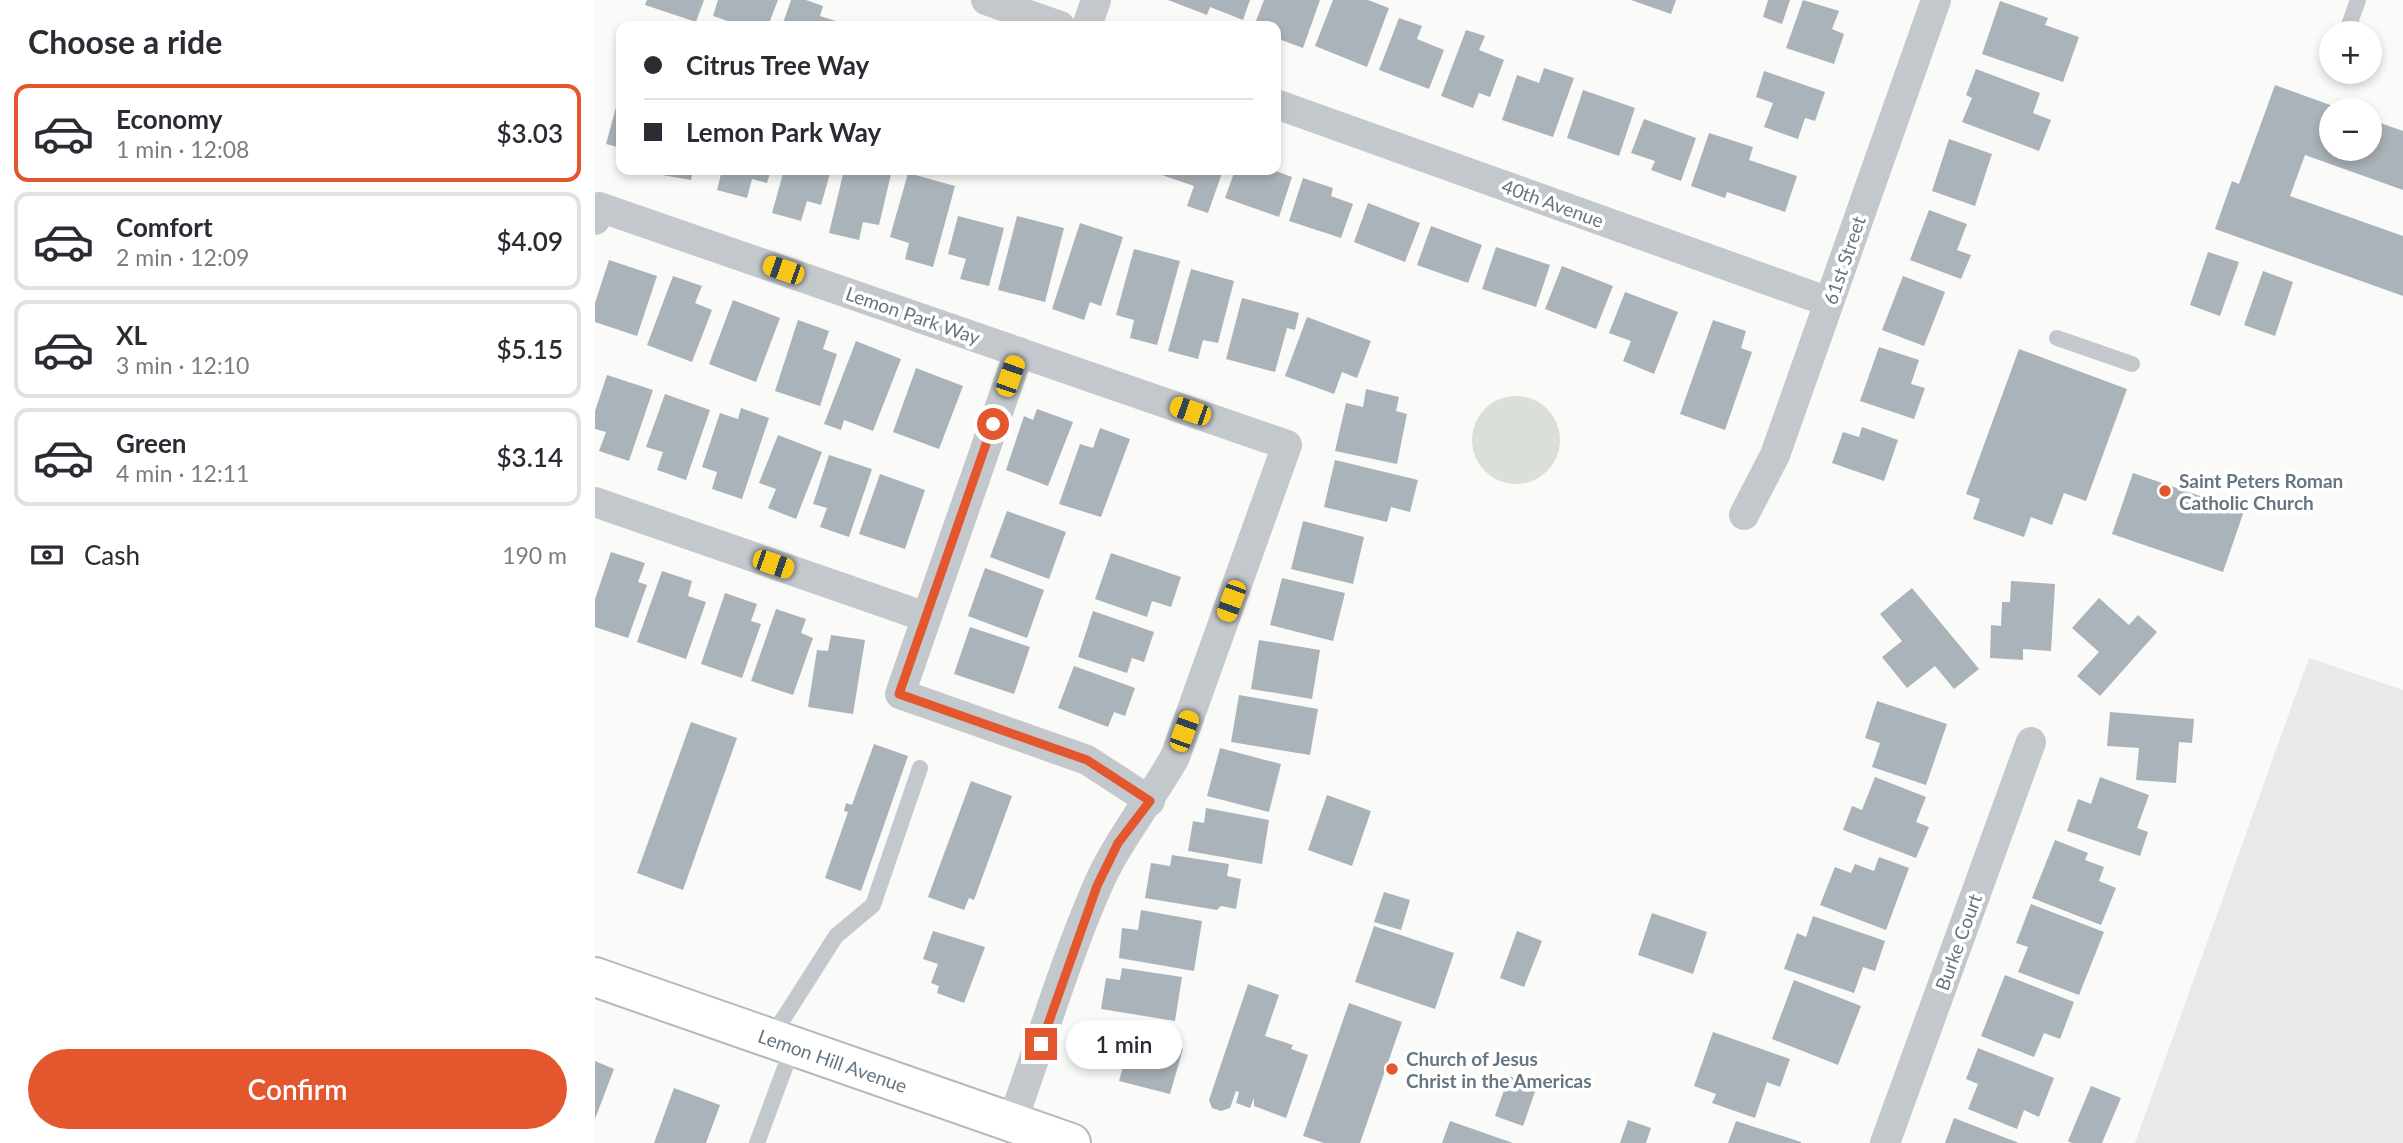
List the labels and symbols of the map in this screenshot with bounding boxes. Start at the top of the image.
street label: 40th Avenue [1499,174,1607,232]
street label: 61st Street [1818,213,1870,307]
car [760,253,807,287]
street label: Lemon Park Way [843,281,983,349]
car [994,353,1027,399]
car [1167,394,1214,428]
route start [977,408,1009,440]
place label: Saint Peters Roman Catholic Church [2179,469,2343,514]
marker: Saint Peters Roman Catholic Church [2157,483,2173,499]
car [750,547,797,581]
car [1214,578,1249,624]
car [1167,708,1202,754]
street label: Burke Court [1930,890,1986,993]
callout: 1 min [1066,1020,1181,1068]
street label: Lemon Hill Avenue [755,1023,910,1097]
route end [1025,1028,1057,1060]
place label: Church of Jesus Christ in the Americas [1406,1047,1592,1092]
marker: Church of Jesus Christ in the Americas [1384,1061,1400,1077]

